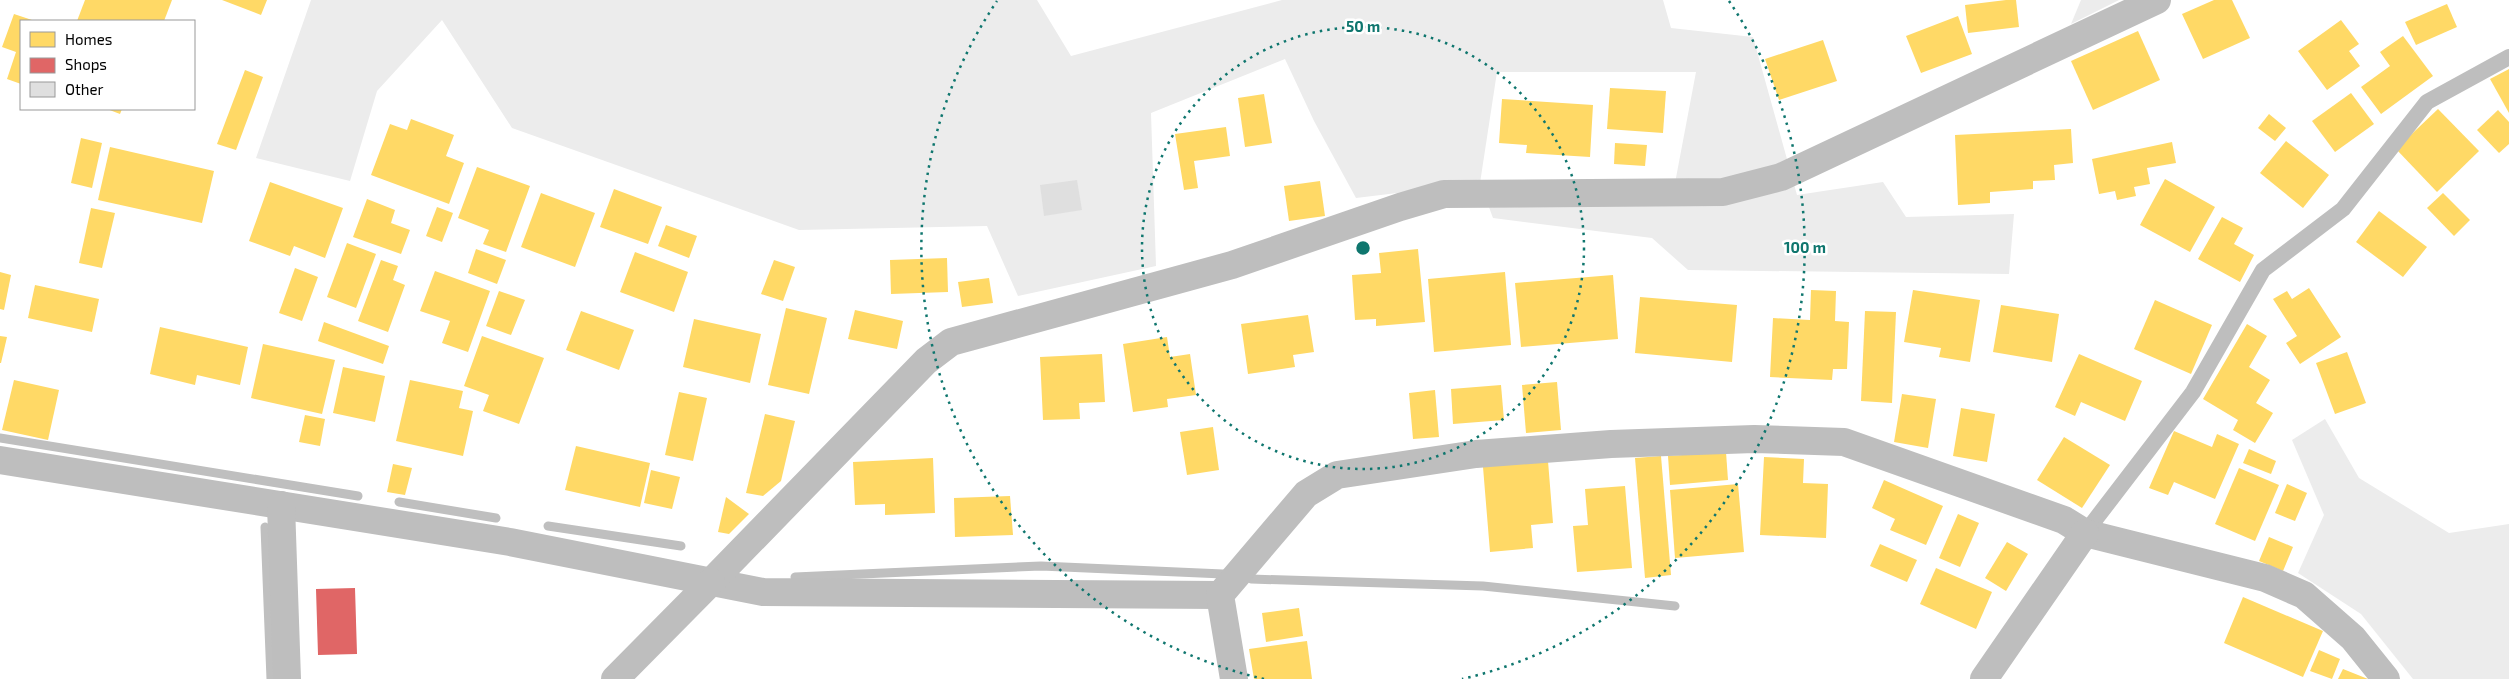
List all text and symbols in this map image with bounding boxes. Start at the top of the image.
text: 50 m [1346,17,1380,35]
legend [20,20,195,110]
text: Homes [65,30,112,48]
text: Shops [65,55,107,73]
text: Other [65,80,104,98]
text: 100 m [1784,238,1826,256]
centre of rings [1354,239,1372,257]

